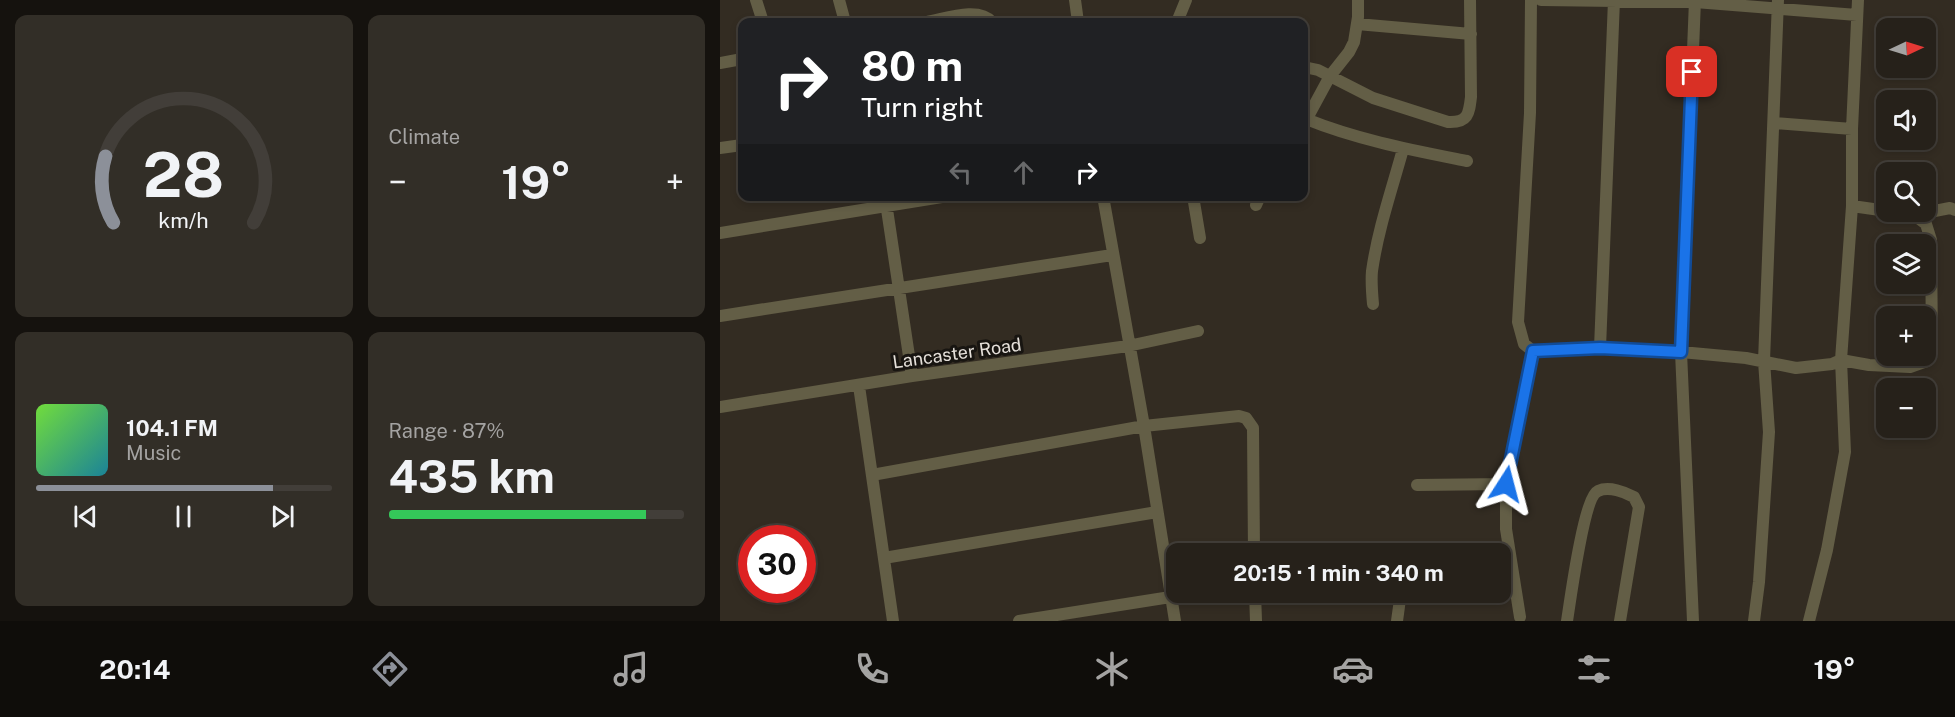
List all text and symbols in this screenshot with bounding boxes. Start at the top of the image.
north arrow [1876,18,1936,78]
map controls [1876,18,1936,438]
text: 80 m [861,41,963,90]
icon: right [762,42,840,120]
pin [1666,46,1717,97]
icon: arrive [1675,55,1708,88]
button: sound [1876,90,1936,150]
text: Turn right [861,91,984,123]
text: Climate [389,125,460,149]
text: 28 [143,138,224,211]
text: 19° [501,156,571,209]
icon: left [944,156,977,189]
icon: ahead [1007,156,1040,189]
icon: right [1070,156,1103,189]
button: search [1876,162,1936,222]
text: − [389,163,407,201]
text: + [666,163,684,201]
text: km/h [159,208,209,233]
button: layers [1876,234,1936,294]
button: + [1876,306,1936,366]
street label: Lancaster Road [891,334,1023,372]
button: − [1876,378,1936,438]
text: 104.1 FM [126,415,218,441]
text: Range · 87% [389,419,505,443]
text: Music [126,441,181,465]
text: 435 km [389,450,555,503]
position arrow [1474,452,1538,516]
icon: previous [69,500,102,533]
icon: pause [167,500,200,533]
icon: next [266,500,299,533]
speed limit sign: 30 [738,525,816,603]
text: 20:15 · 1 min · 340 m [1233,560,1444,586]
icon: directions [369,648,411,690]
icon: music [610,648,652,690]
icon: phone [851,648,893,690]
icon: climate [1091,648,1133,690]
icon: car [1332,648,1374,690]
icon: filters [1573,648,1615,690]
text: 20:14 [99,653,170,685]
text: 19° [1813,653,1856,685]

